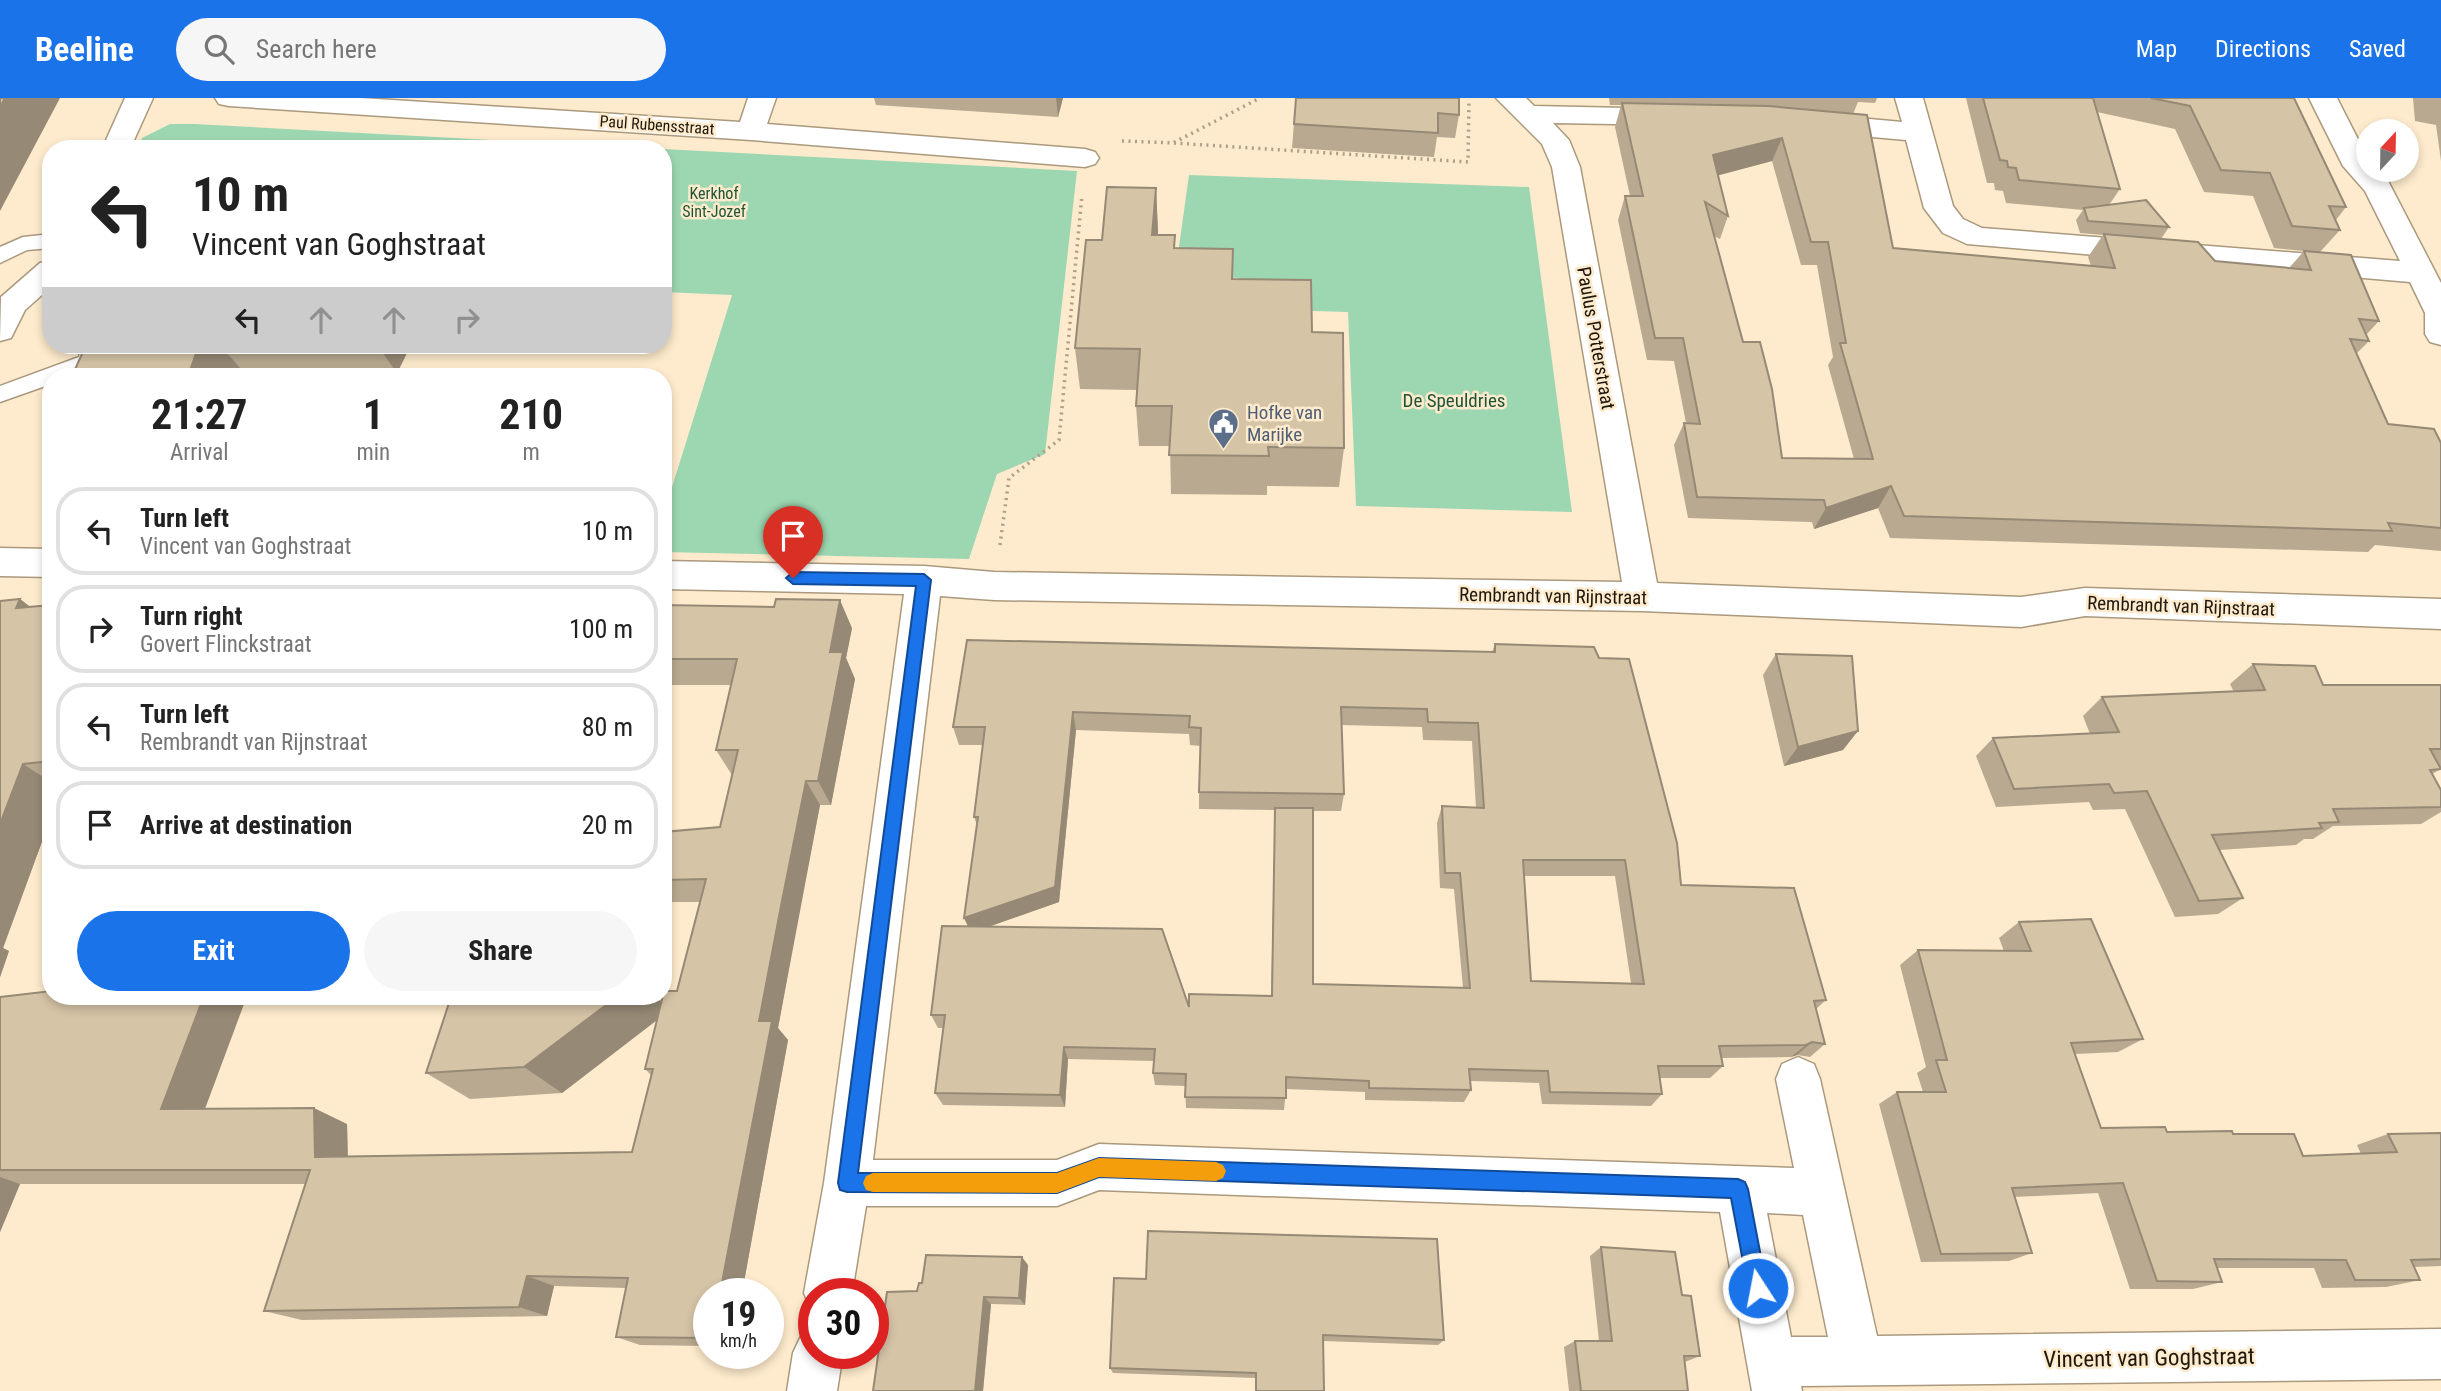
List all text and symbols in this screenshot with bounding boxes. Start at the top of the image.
search box [176,18,666,81]
text: Beeline [35,30,134,69]
icon: search [200,30,238,68]
text: Search here [256,34,377,64]
text: Map [2136,35,2177,63]
text: Directions [2215,35,2311,63]
text: Saved [2349,35,2406,63]
street label: Paul Rubensstraat [599,112,715,139]
north arrow [2356,119,2418,182]
map controls [2356,119,2419,182]
text: 10 m [192,166,289,223]
icon: left [77,168,168,259]
park label: Kerkhof Sint-Jozef [682,184,746,221]
text: Vincent van Goghstraat [192,225,486,263]
street label: Paulus Potterstraat [1572,265,1620,411]
icon: left [229,301,267,339]
icon: ahead [302,301,340,339]
icon: ahead [375,301,413,339]
icon: right [448,301,486,339]
park label: De Speuldries [1403,389,1505,412]
text: 21:27 [151,390,247,439]
text: 1 [363,390,384,439]
text: 210 [499,390,563,439]
place label: Hofke van Marijke [1247,401,1322,446]
public building icon: Hofke van Marijke [1207,406,1241,450]
text: Arrival [170,439,228,466]
text: min [356,439,390,466]
text: m [522,439,540,466]
text: Turn left [140,503,229,533]
pin [763,506,823,578]
icon: left [81,512,119,550]
text: 10 m [582,516,633,546]
icon: arrive [774,517,812,555]
text: Vincent van Goghstraat [140,533,351,560]
street label: Rembrandt van Rijnstraat [1459,583,1647,609]
street label: Rembrandt van Rijnstraat [2087,591,2275,621]
text: Turn right [140,601,242,631]
icon: right [81,610,119,648]
text: 100 m [569,614,633,644]
text: Govert Flinckstraat [140,631,312,658]
text: Turn left [140,699,229,729]
icon: left [81,708,119,746]
text: 80 m [582,712,633,742]
text: Rembrandt van Rijnstraat [140,729,367,756]
icon: arrive [81,806,119,844]
text: Arrive at destination [140,810,352,840]
text: 20 m [582,810,633,840]
button: Exit [77,911,350,991]
button: Share [364,911,637,991]
position arrow [1721,1251,1795,1325]
speed limit sign: 30 [798,1278,889,1369]
text: 19 [721,1294,756,1335]
text: km/h [720,1330,757,1351]
street label: Vincent van Goghstraat [2043,1343,2255,1373]

